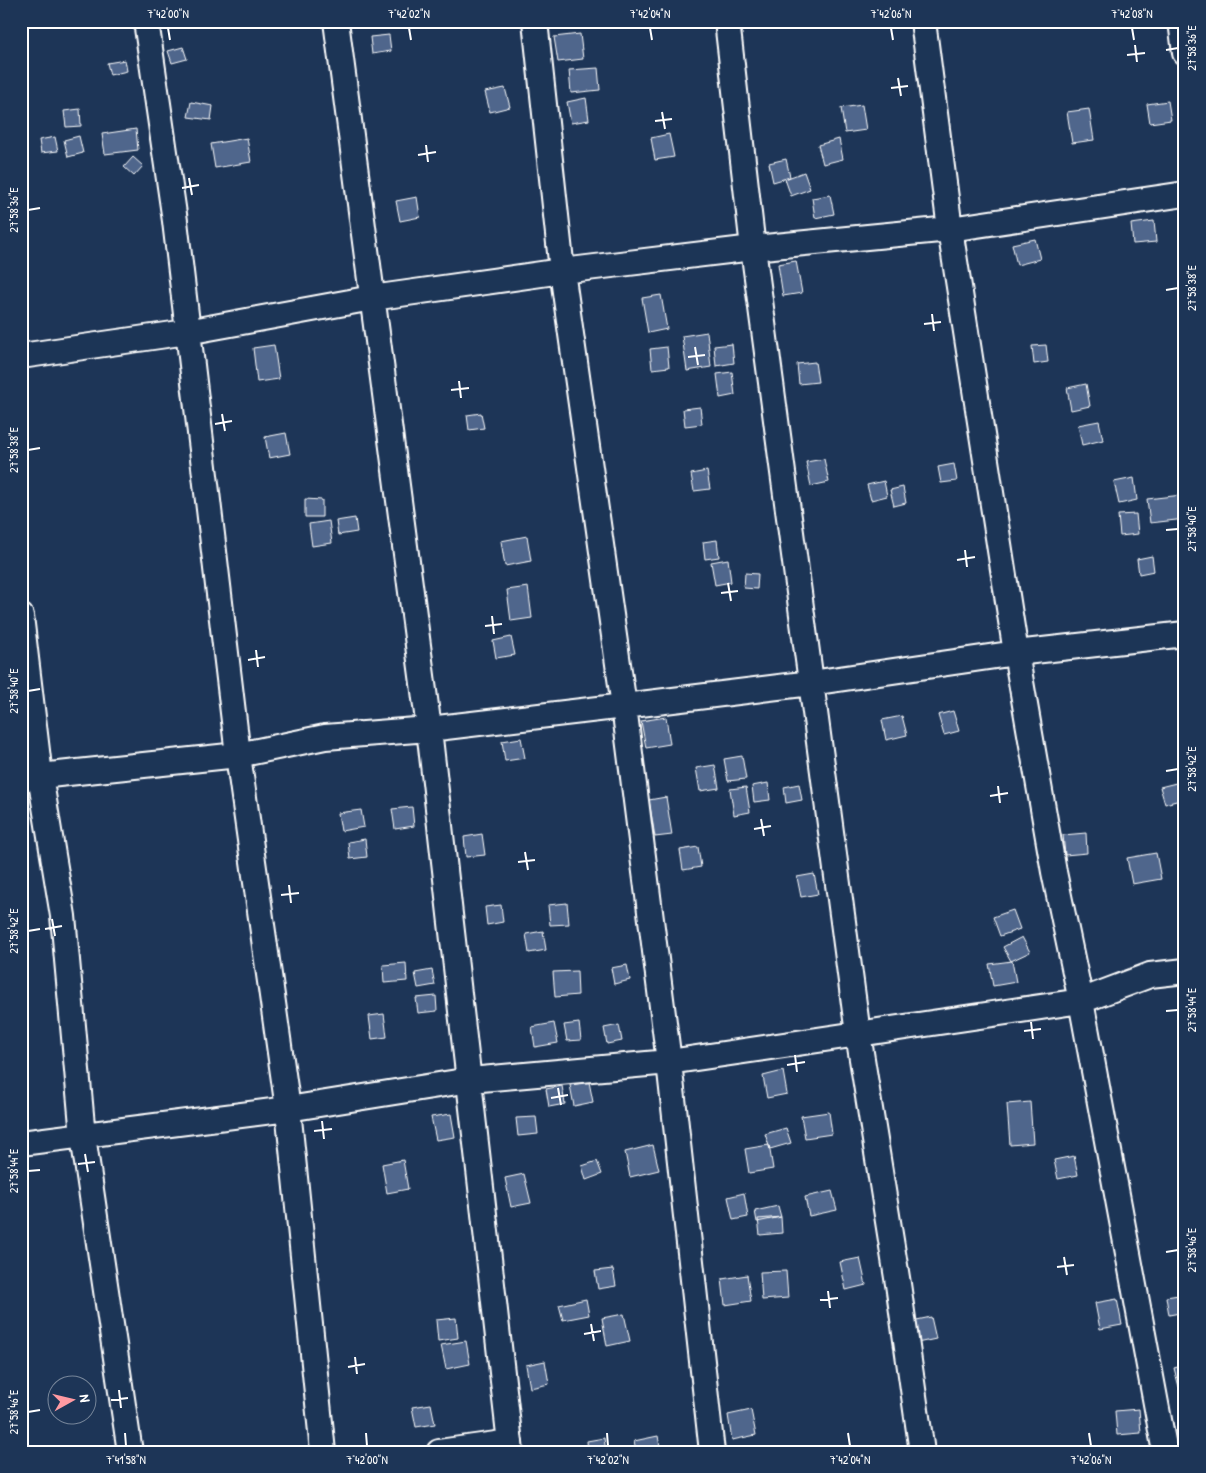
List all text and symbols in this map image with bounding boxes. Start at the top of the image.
text: 7°42'00"N [147,5,189,22]
text: 7°42'02"N [388,5,430,22]
text: 7°42'04"N [630,5,670,22]
text: 7°42'06"N [871,5,912,22]
text: 7°42'08"N [1111,5,1153,22]
text: 27°58'36"E [1183,24,1200,71]
text: 27°58'36"E [5,186,22,233]
text: 27°58'38"E [1183,264,1200,311]
text: 27°58'38"E [5,426,22,473]
text: 27°58'40"E [1183,506,1200,552]
text: 27°58'40"E [5,668,22,714]
text: 27°58'42"E [1183,745,1200,792]
text: 27°58'42"E [5,907,22,954]
text: 27°58'44"E [1183,987,1200,1032]
text: 27°58'44"E [5,1148,22,1193]
text: 27°58'46"E [1183,1227,1200,1272]
north arrow [48,1376,98,1426]
text: 27°58'46"E [5,1389,22,1434]
text: N [75,1393,95,1404]
text: 7°41'58"N [106,1451,146,1468]
text: 7°42'00"N [346,1451,388,1468]
text: 7°42'02"N [587,1451,629,1468]
text: 7°42'04"N [830,1451,870,1468]
text: 7°42'06"N [1071,1451,1112,1468]

